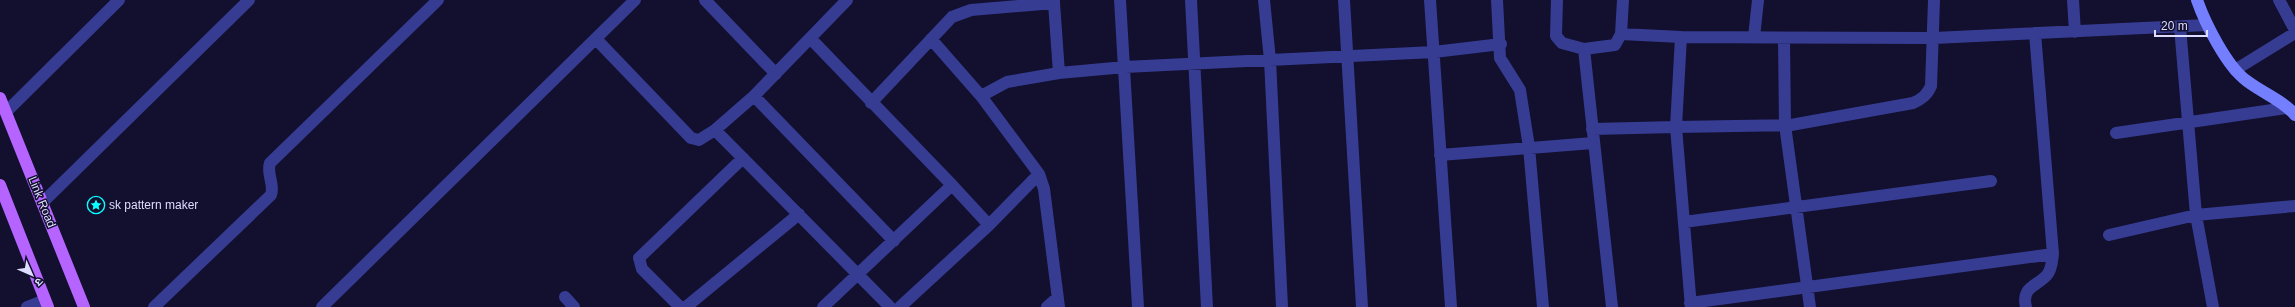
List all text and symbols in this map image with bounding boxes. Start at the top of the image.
scale bar [2155,12,2207,38]
text: 20 m [2161,19,2188,33]
street label: Link Road [25,174,59,230]
place icon: sk pattern maker [86,195,106,215]
place label: sk pattern maker [109,198,198,212]
north arrow [12,255,52,295]
text: उ [32,276,46,289]

